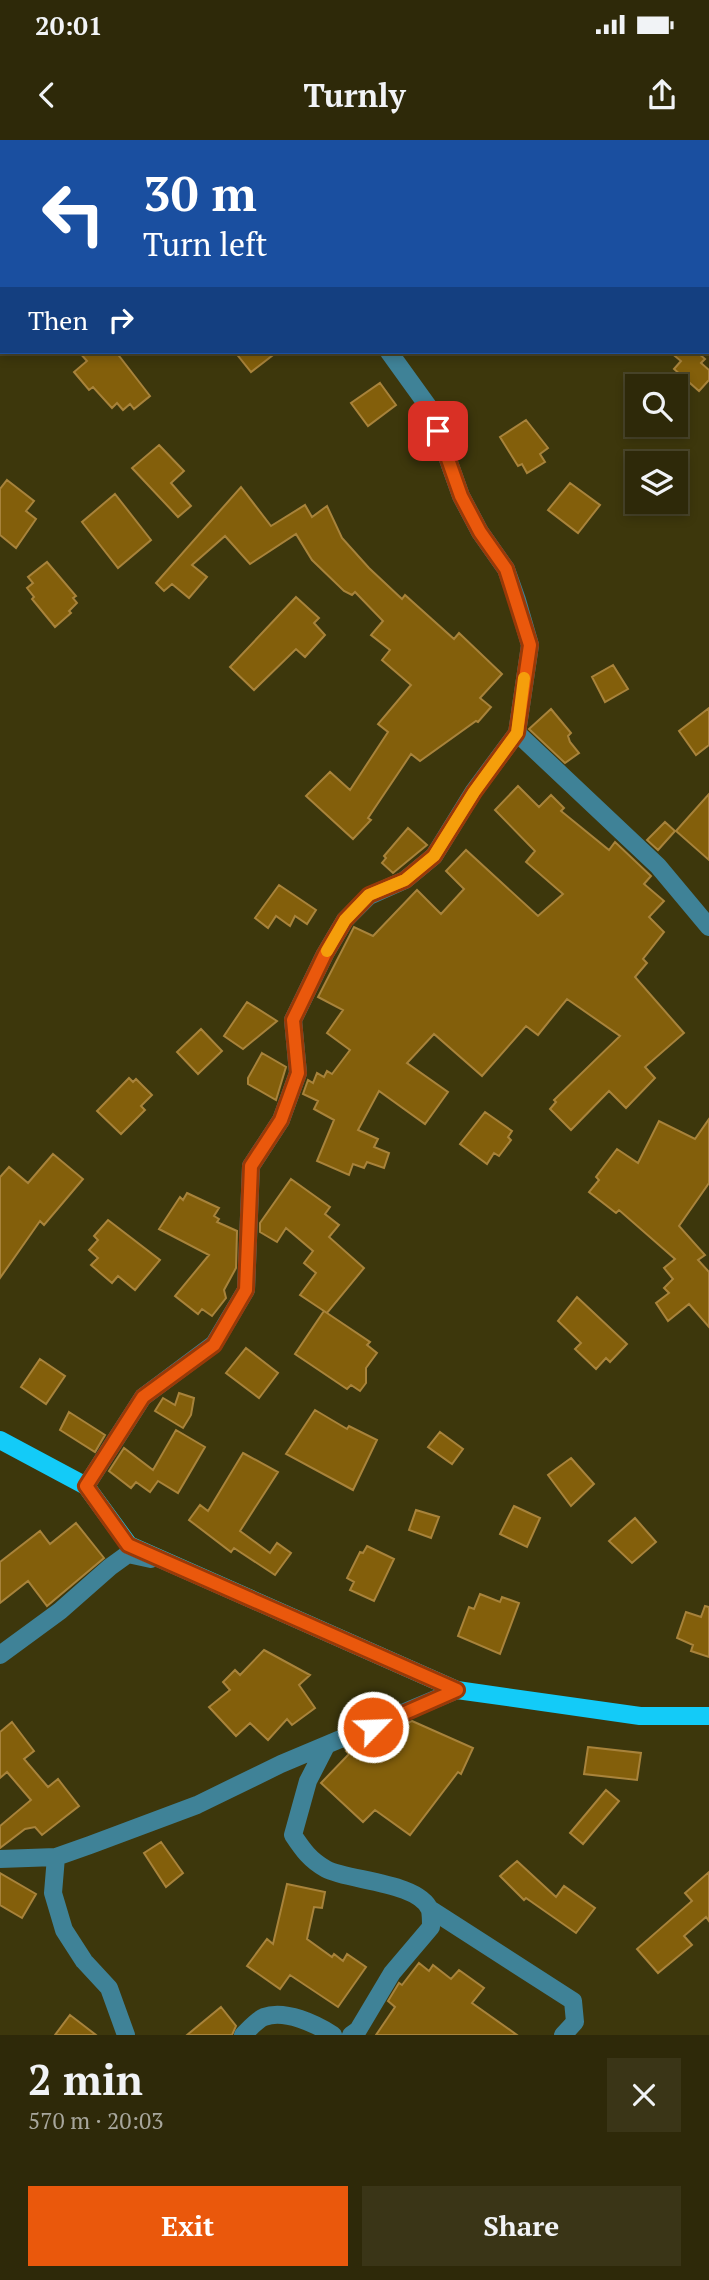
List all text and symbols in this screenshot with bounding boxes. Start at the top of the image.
text: 20:01 [35,8,103,42]
text: Turnly [303,74,406,116]
icon: back [28,76,66,114]
icon: share [643,76,681,114]
text: 30 m [143,160,257,225]
icon: left [28,168,119,259]
text: Turn left [143,223,267,265]
icon: right [102,301,140,339]
text: Then [28,303,88,337]
map controls [625,374,688,514]
button: search [625,374,688,437]
pin [408,401,468,461]
icon: arrive [419,412,457,450]
button: layers [625,451,688,514]
position arrow [336,1690,410,1764]
text: 2 min [28,2051,143,2107]
button: close [607,2058,681,2132]
text: 570 m · 20:03 [28,2105,163,2136]
button: Exit [28,2186,348,2266]
button: Share [362,2186,681,2266]

